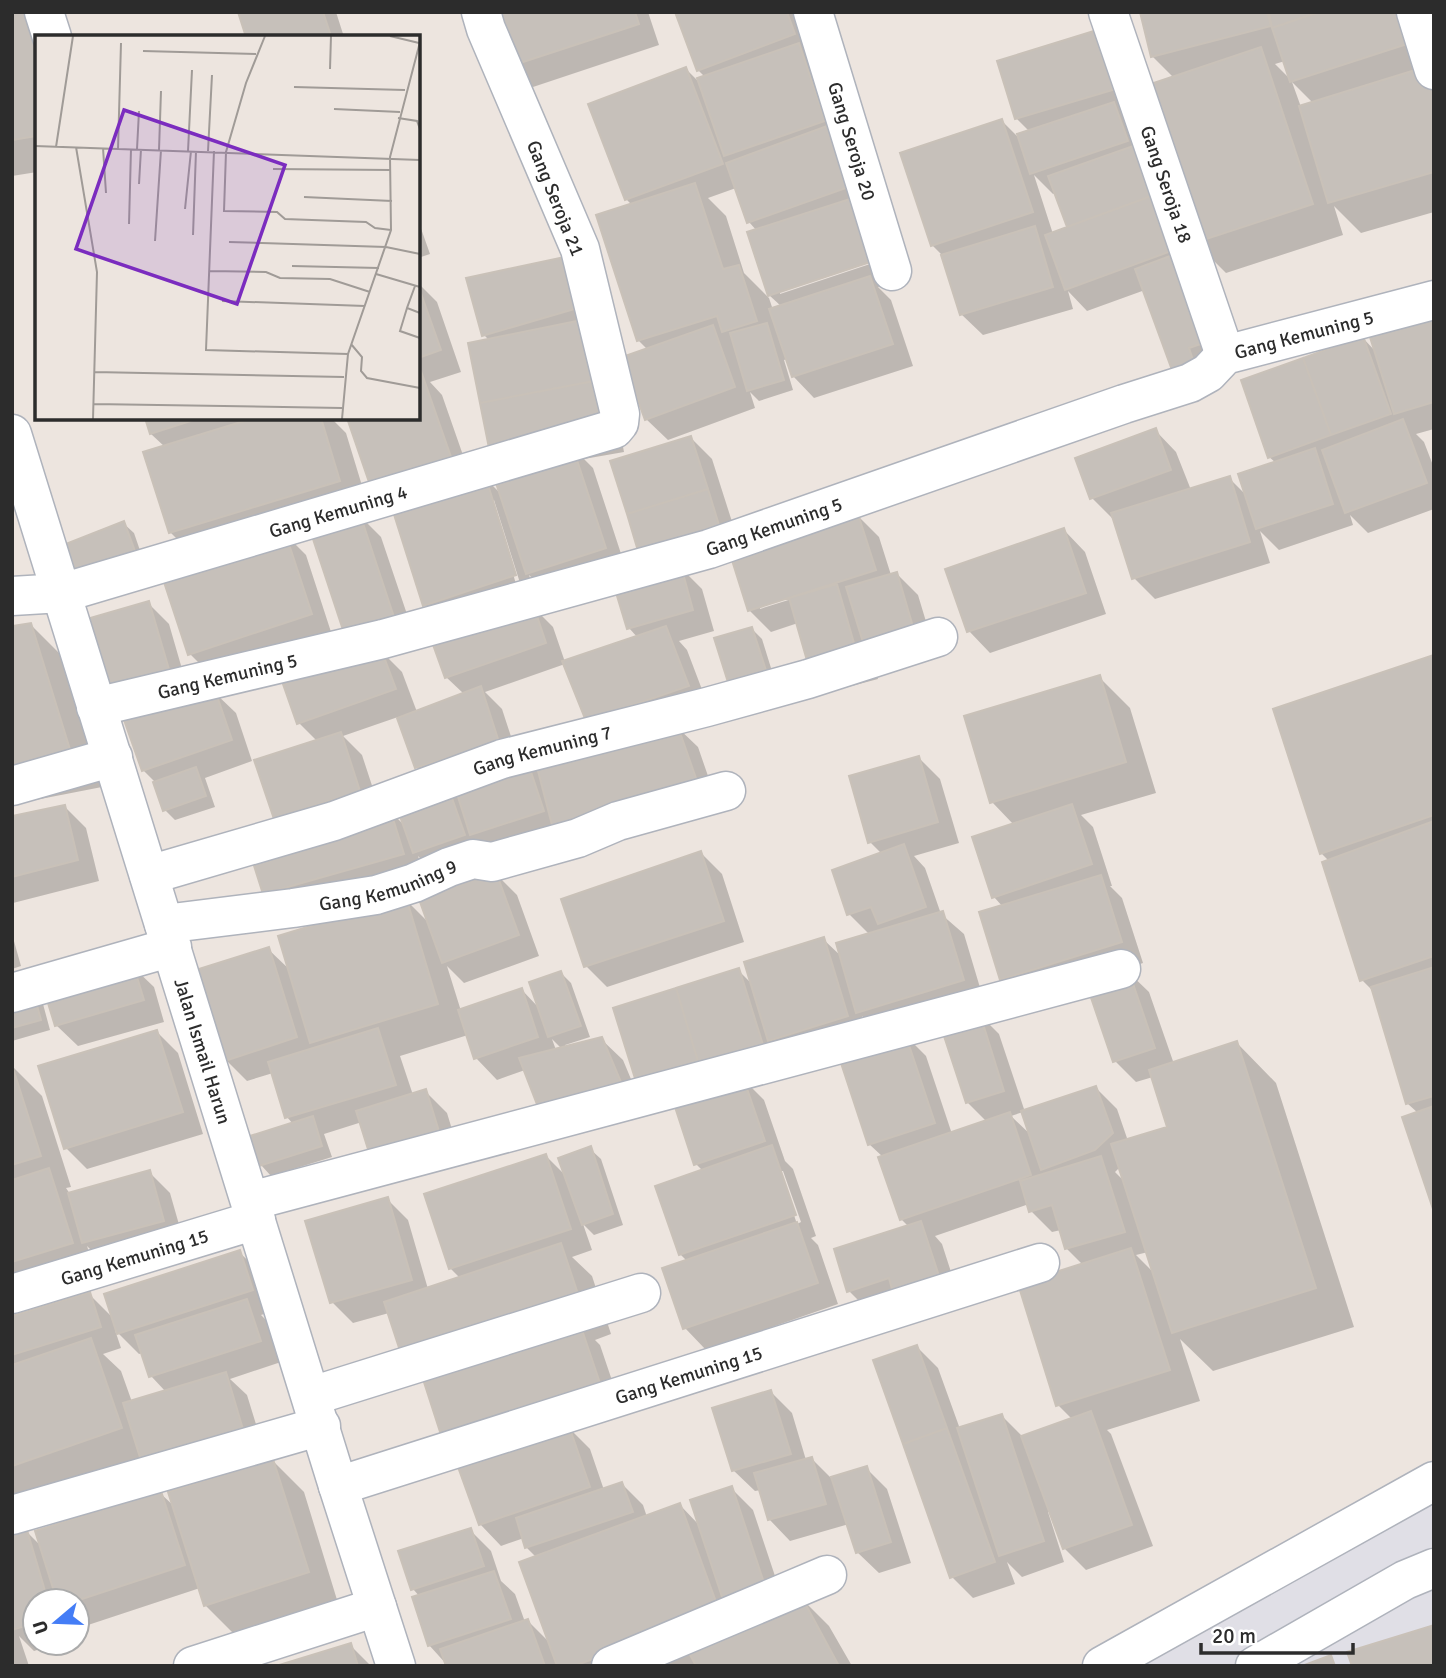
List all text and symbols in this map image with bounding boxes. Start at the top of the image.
inset map [35,35,420,420]
street label: Gang Seroja 20 [822,79,881,204]
street label: Gang Seroja 18 [1135,123,1197,247]
street label: Gang Seroja 21 [521,137,589,260]
street label: Gang Kemuning 5 [1232,305,1376,365]
street label: Gang Kemuning 4 [266,480,410,544]
street label: Gang Kemuning 5 [703,492,846,562]
street label: Gang Kemuning 5 [155,649,300,705]
street label: Gang Kemuning 7 [470,721,614,782]
street label: Gang Kemuning 9 [318,854,460,917]
street label: Jalan Ismail Harun [168,975,236,1127]
street label: Gang Kemuning 15 [58,1224,212,1292]
street label: Gang Kemuning 15 [612,1341,766,1410]
north arrow [21,1587,91,1657]
scale bar [1201,1612,1353,1656]
text: U [27,1617,54,1637]
text: 20 m [1212,1623,1256,1649]

